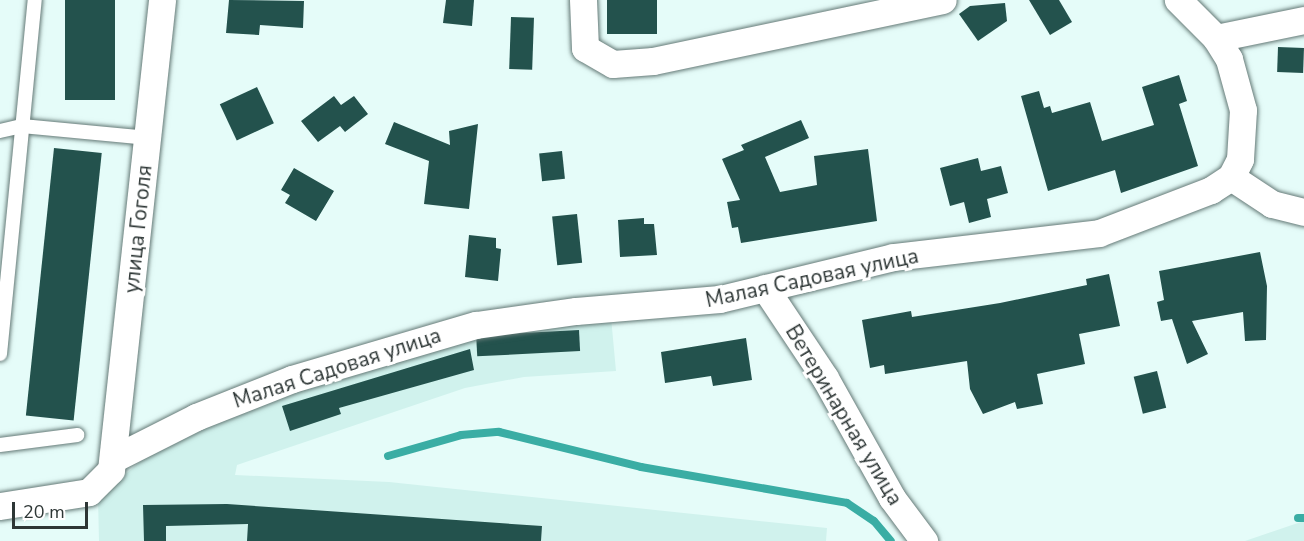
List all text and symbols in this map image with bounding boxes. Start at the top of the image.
street label: улица Гоголя [119,164,157,294]
street label: Малая Садовая улица [703,243,921,313]
street label: Ветеринарная улица [780,320,908,510]
street label: Малая Садовая улица [230,322,444,414]
scale bar [15,490,92,528]
text: 20 m [23,500,65,524]

